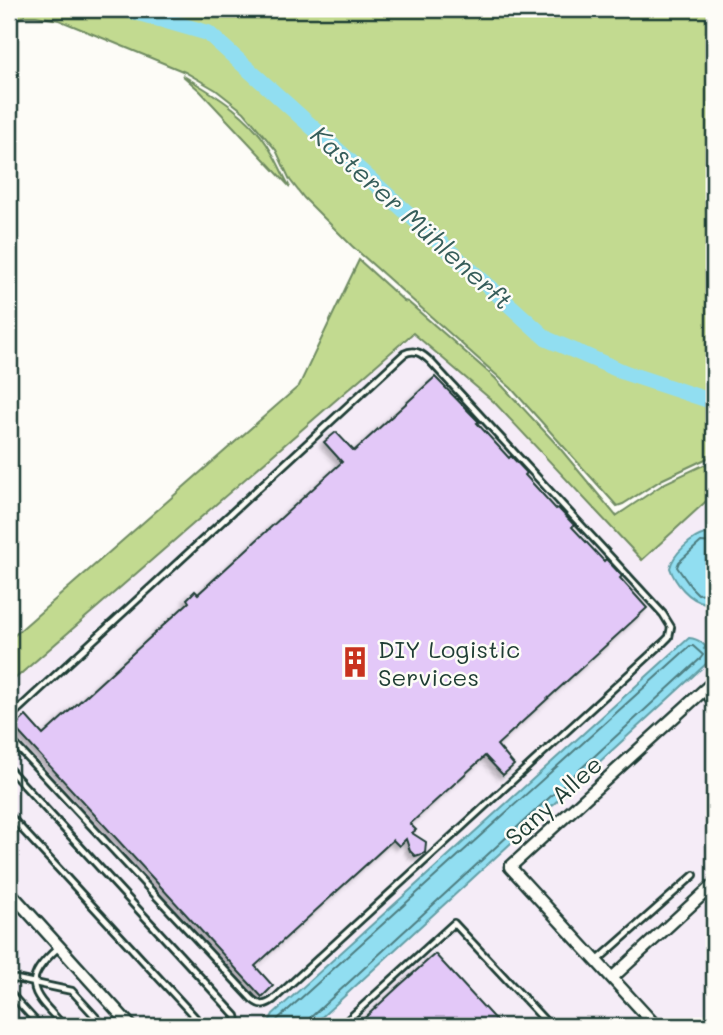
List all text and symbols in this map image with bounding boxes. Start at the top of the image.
water label: Kasterer Mühlenerft [304,117,520,317]
place label: DIY Logistic Services [378,633,520,692]
building icon: DIY Logistic Services [338,645,372,679]
street label: Sany Allee [498,748,608,852]

